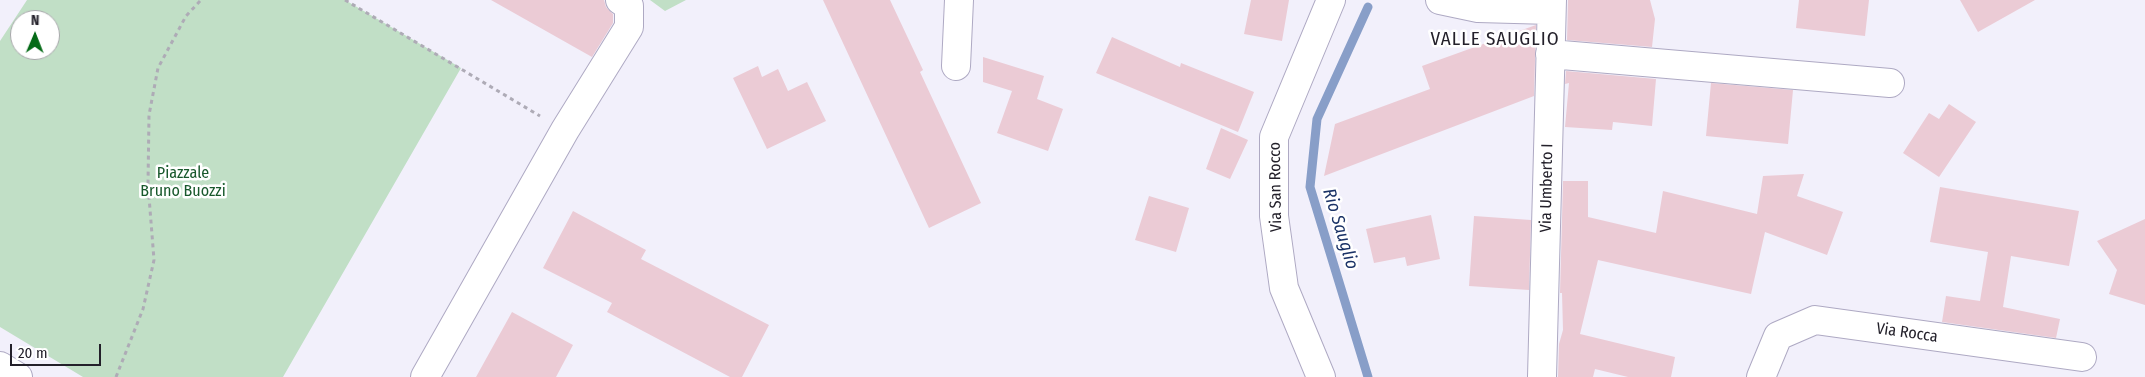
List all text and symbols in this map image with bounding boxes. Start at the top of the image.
north arrow [10,10,60,60]
text: N [31,12,40,29]
district label: VALLE SAUGLIO [1429,29,1561,51]
street label: Via San Rocco [1266,142,1286,232]
street label: Via Umberto I [1537,143,1557,233]
park label: Piazzale Bruno Buozzi [140,164,226,202]
water label: Rio Sauglio [1317,186,1363,272]
street label: Via Rocca [1875,319,1939,347]
scale bar [12,334,104,366]
text: 20 m [18,344,48,362]

